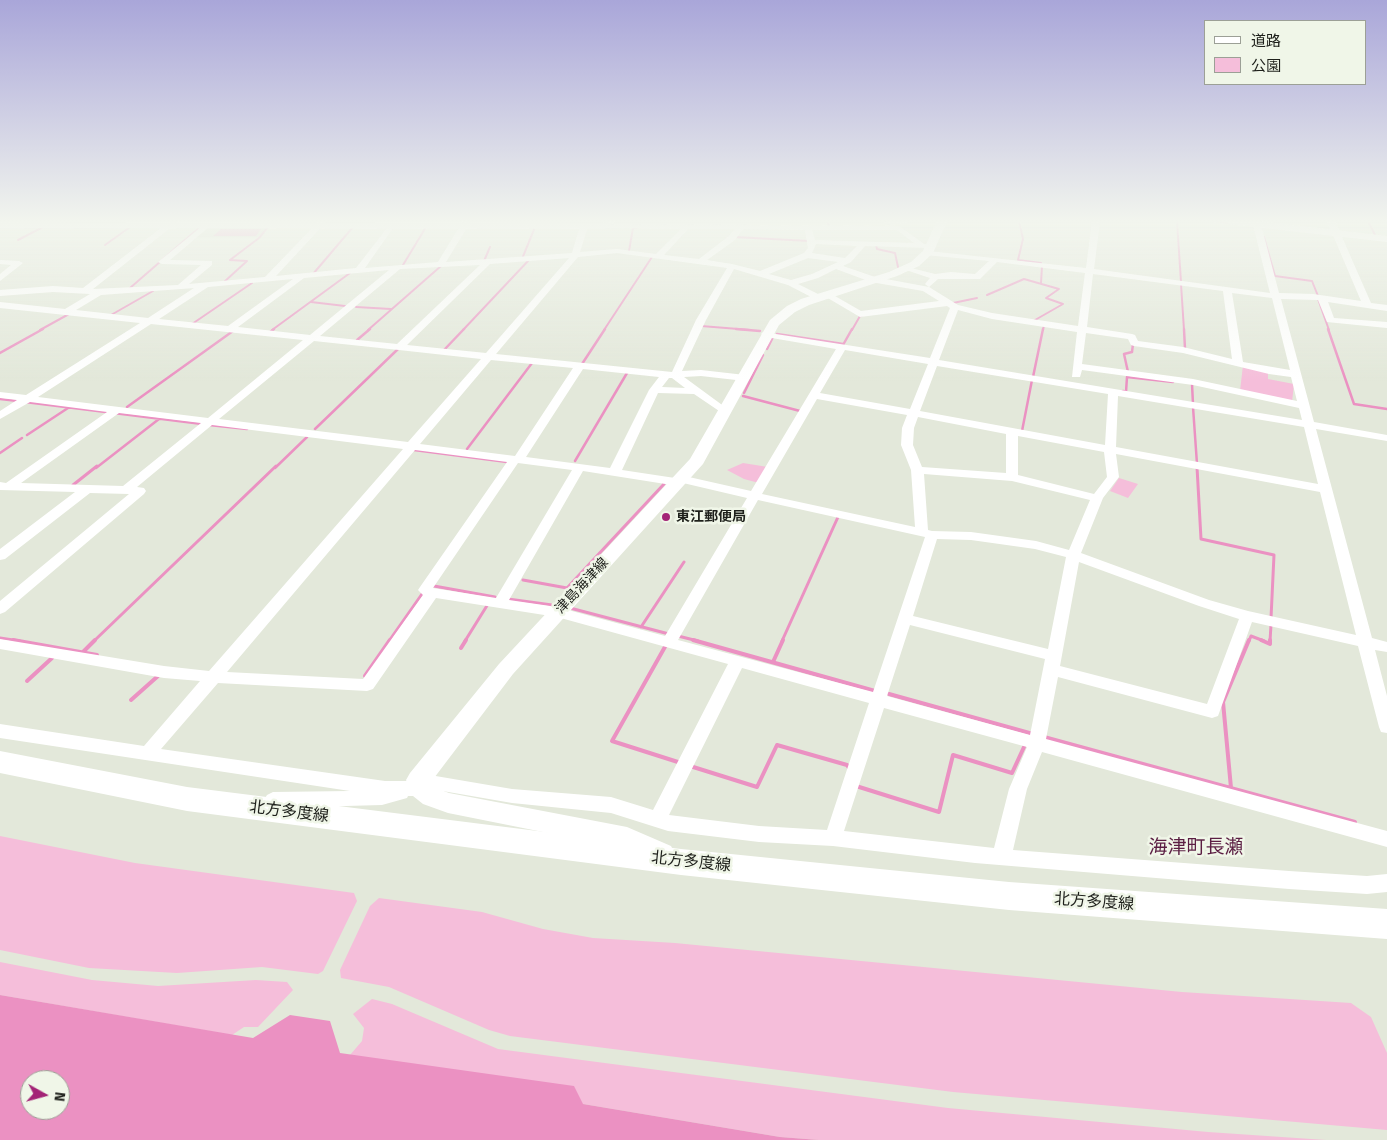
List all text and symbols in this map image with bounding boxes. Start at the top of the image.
legend [1204,20,1367,85]
text: 道路 [1251,32,1281,50]
text: 公園 [1251,57,1281,75]
place label: 東江郵便局 [676,509,746,525]
marker: 東江郵便局 [660,511,672,523]
street label: 津島海津線 [552,555,612,617]
street label: 北方多度線 [248,798,330,826]
district label: 海津町長瀬 [1149,837,1243,859]
street label: 北方多度線 [650,848,732,876]
street label: 北方多度線 [1053,890,1135,914]
north arrow [20,1070,70,1120]
text: N [50,1091,68,1102]

